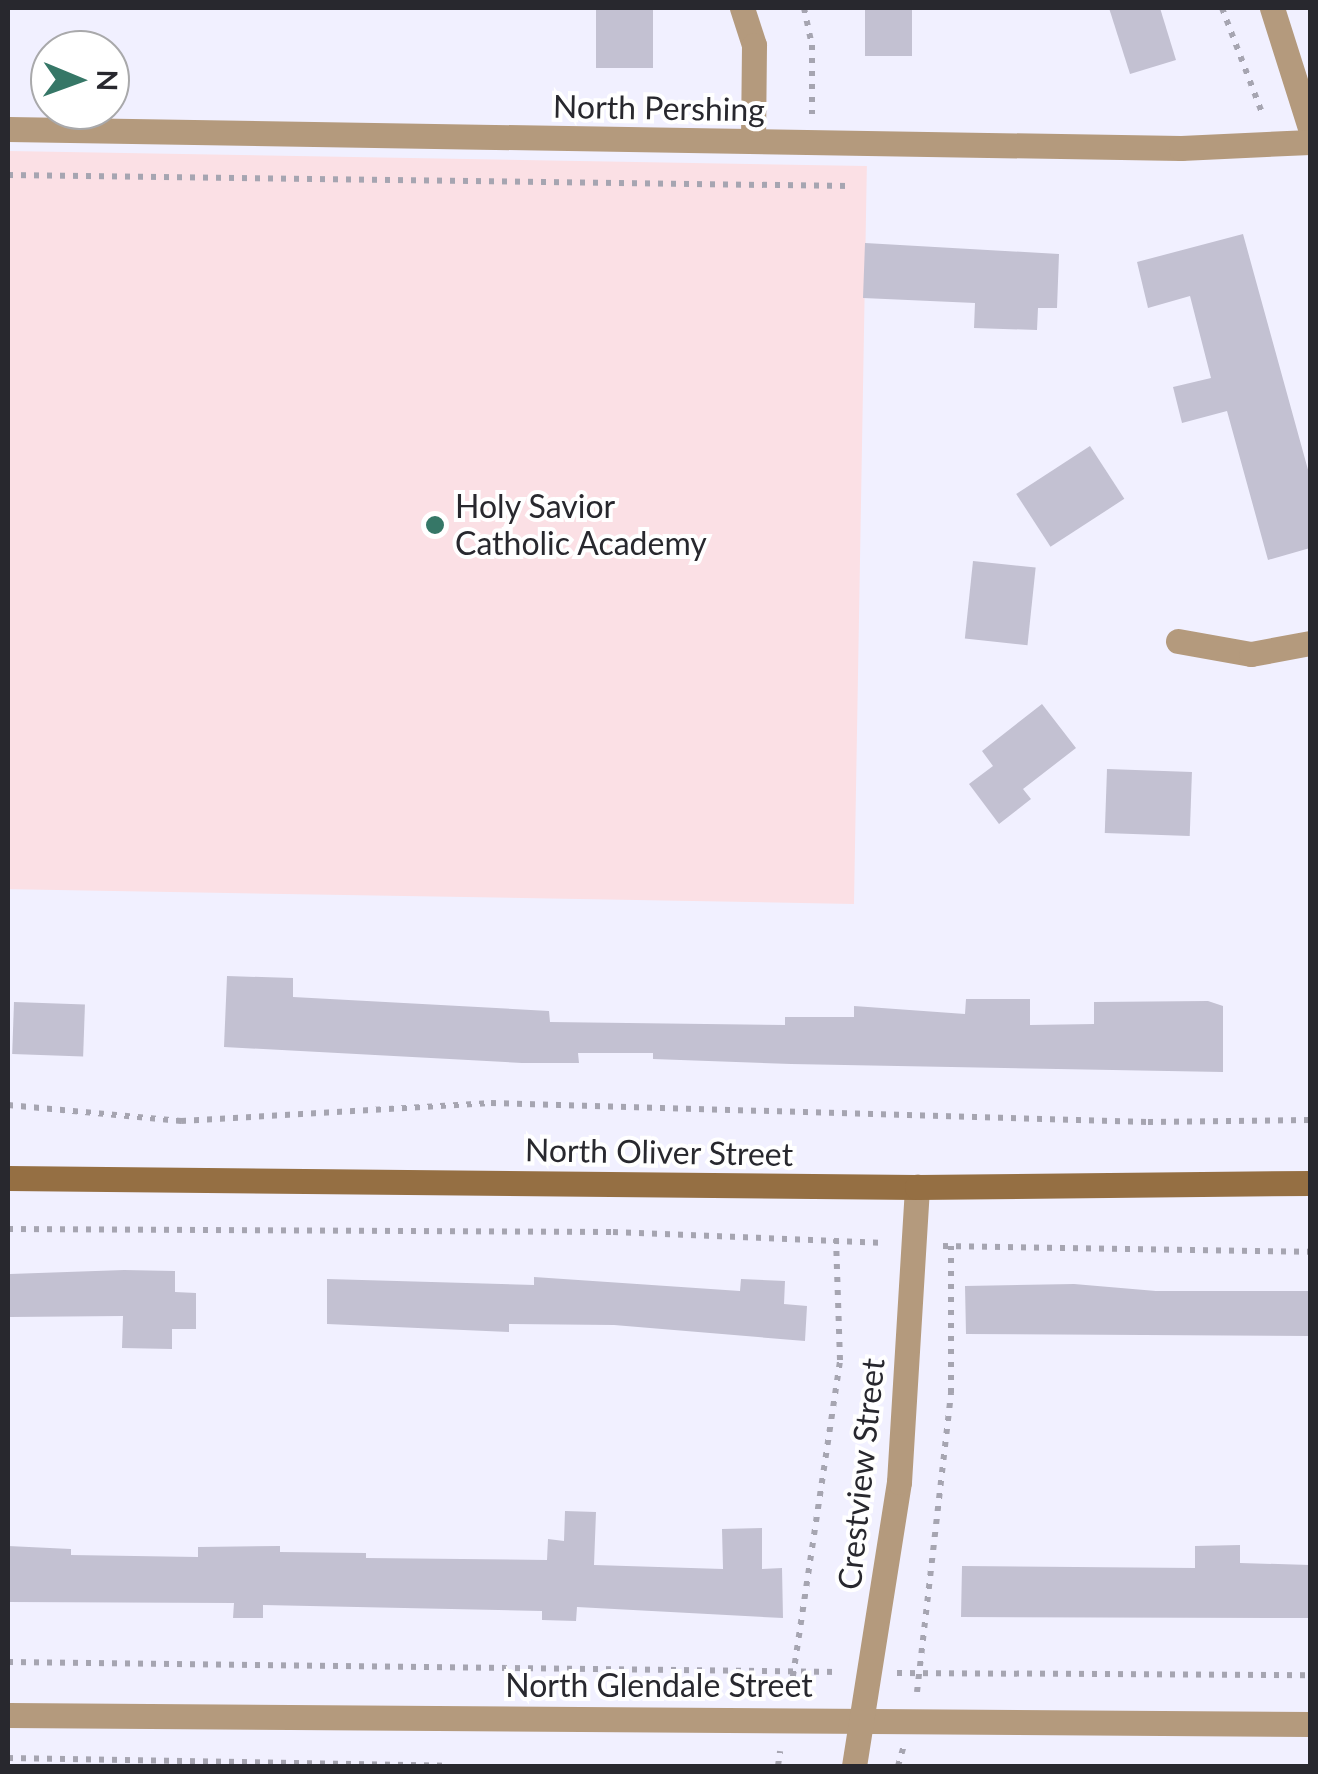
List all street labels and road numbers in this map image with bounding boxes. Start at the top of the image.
street label: North Pershing [553,87,765,129]
street label: North Oliver Street [524,1130,794,1174]
street label: Crestview Street [830,1356,892,1592]
street label: North Glendale Street [505,1666,813,1704]

